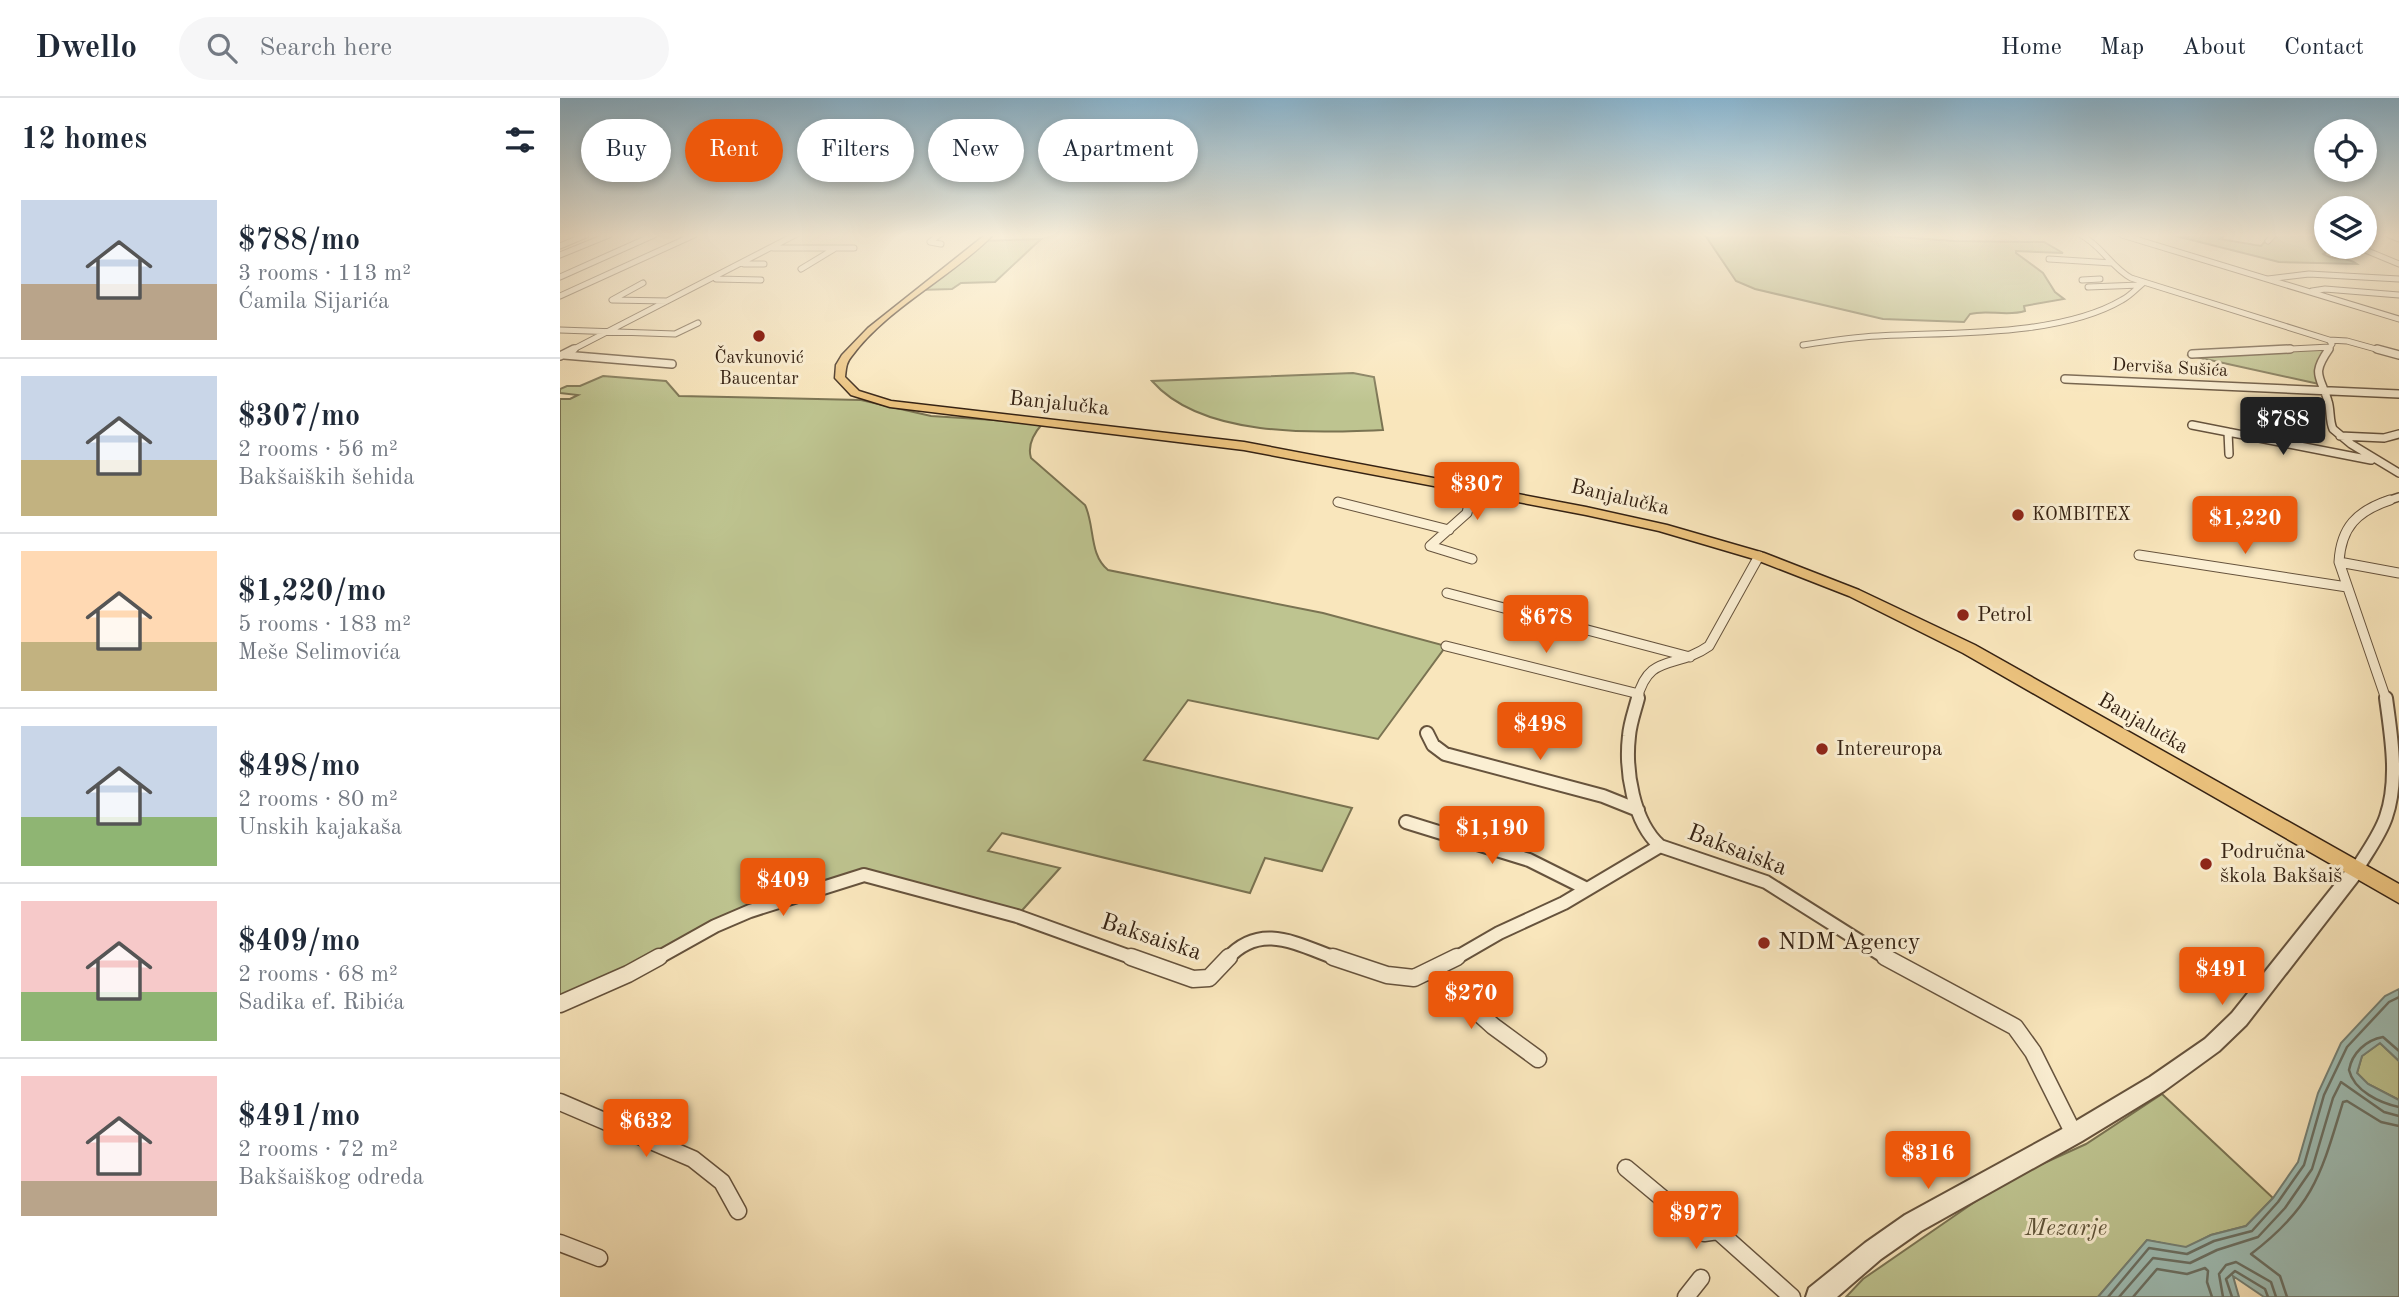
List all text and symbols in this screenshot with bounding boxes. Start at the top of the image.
search box [179,17,669,80]
icon: search [203,29,241,67]
text: Dwello [35,32,137,65]
text: Search here [259,35,392,61]
text: Home [2001,36,2062,60]
text: Map [2100,36,2144,60]
text: About [2182,36,2246,60]
text: Contact [2284,36,2364,60]
chip: Buy [581,119,671,182]
chip: Rent [685,119,783,182]
chip: Filters [797,119,914,182]
chip: New [928,119,1024,182]
chip: Apartment [1038,119,1198,182]
map controls [2314,119,2377,259]
button: locate [2314,119,2377,182]
icon: filters [501,121,539,159]
text: 12 homes [21,125,147,155]
button: layers [2314,196,2377,259]
text: $788/mo [238,226,360,256]
icon: home [77,228,161,312]
text: 3 rooms · 113 m² [238,262,411,285]
text: Ćamila Sijarića [238,290,389,313]
marker: Čavkunović Baucentar [751,328,767,344]
place label: Čavkunović Baucentar [714,344,804,388]
street label: Derviša Sušića [2112,356,2229,380]
street label: Banjalučka [1008,388,1110,420]
pin: $788 [2242,398,2324,457]
text: $307/mo [238,402,360,432]
icon: home [77,404,161,488]
text: $788 [2256,408,2310,431]
text: 2 rooms · 56 m² [238,438,398,461]
pin: $307 [1436,462,1518,522]
text: Bakšaiških šehida [238,466,415,489]
text: $307 [1450,473,1504,496]
street label: Banjalučka [1569,476,1671,520]
pin: $1,220 [2188,496,2302,556]
place label: KOMBITEX [2032,506,2131,524]
marker: KOMBITEX [2010,507,2026,523]
text: $1,220 [2208,507,2282,530]
text: $1,220/mo [238,577,386,607]
icon: home [77,579,161,663]
pin: $678 [1505,596,1587,655]
place label: Petrol [1977,605,2032,626]
text: $678 [1519,606,1573,629]
marker: Petrol [1955,607,1971,623]
text: 5 rooms · 183 m² [238,613,411,636]
text: Meše Selimovića [238,641,401,664]
street label: Banjalučka [2094,690,2192,758]
pin: $498 [1499,702,1581,762]
text: $498 [1513,713,1567,736]
place label: Intereuropa [1836,739,1942,760]
marker: Intereuropa [1814,741,1830,757]
text: $498/mo [238,752,360,782]
icon: home [77,754,161,838]
text: 2 rooms · 80 m² [238,788,398,811]
pin: $1,190 [1435,806,1549,866]
text: Unskih kajakaša [238,816,402,839]
text: $1,190 [1455,817,1529,840]
street label: Baksaiska [1684,821,1790,881]
place label: Područna škola Bakšaiš [2220,842,2342,887]
marker: Područna škola Bakšaiš [2198,856,2214,872]
pin: $409 [742,858,824,918]
text: $409 [756,869,810,892]
street label: Baksaiska [1098,910,1204,966]
text: $409/mo [238,927,360,957]
icon: home [77,929,161,1013]
place label: NDM Agency [1778,931,1921,955]
marker: NDM Agency [1756,935,1772,951]
pin: $491 [2181,948,2263,1007]
text: $491 [2195,958,2249,981]
text: 2 rooms · 68 m² [238,963,398,986]
pin: $270 [1430,972,1512,1031]
text: $270 [1444,982,1498,1005]
text: Sadika ef. Ribića [238,991,405,1014]
pin: $632 [605,1100,687,1159]
text: $491/mo [238,1102,360,1132]
icon: home [77,1104,161,1188]
text: $632 [619,1110,673,1133]
pin: $316 [1887,1132,1969,1191]
text: 2 rooms · 72 m² [238,1138,398,1161]
text: $316 [1901,1142,1955,1165]
text: Bakšaiškog odreda [238,1166,424,1189]
pin: $977 [1655,1192,1737,1251]
text: $977 [1669,1202,1723,1225]
park label: Mezarje [2024,1217,2108,1241]

